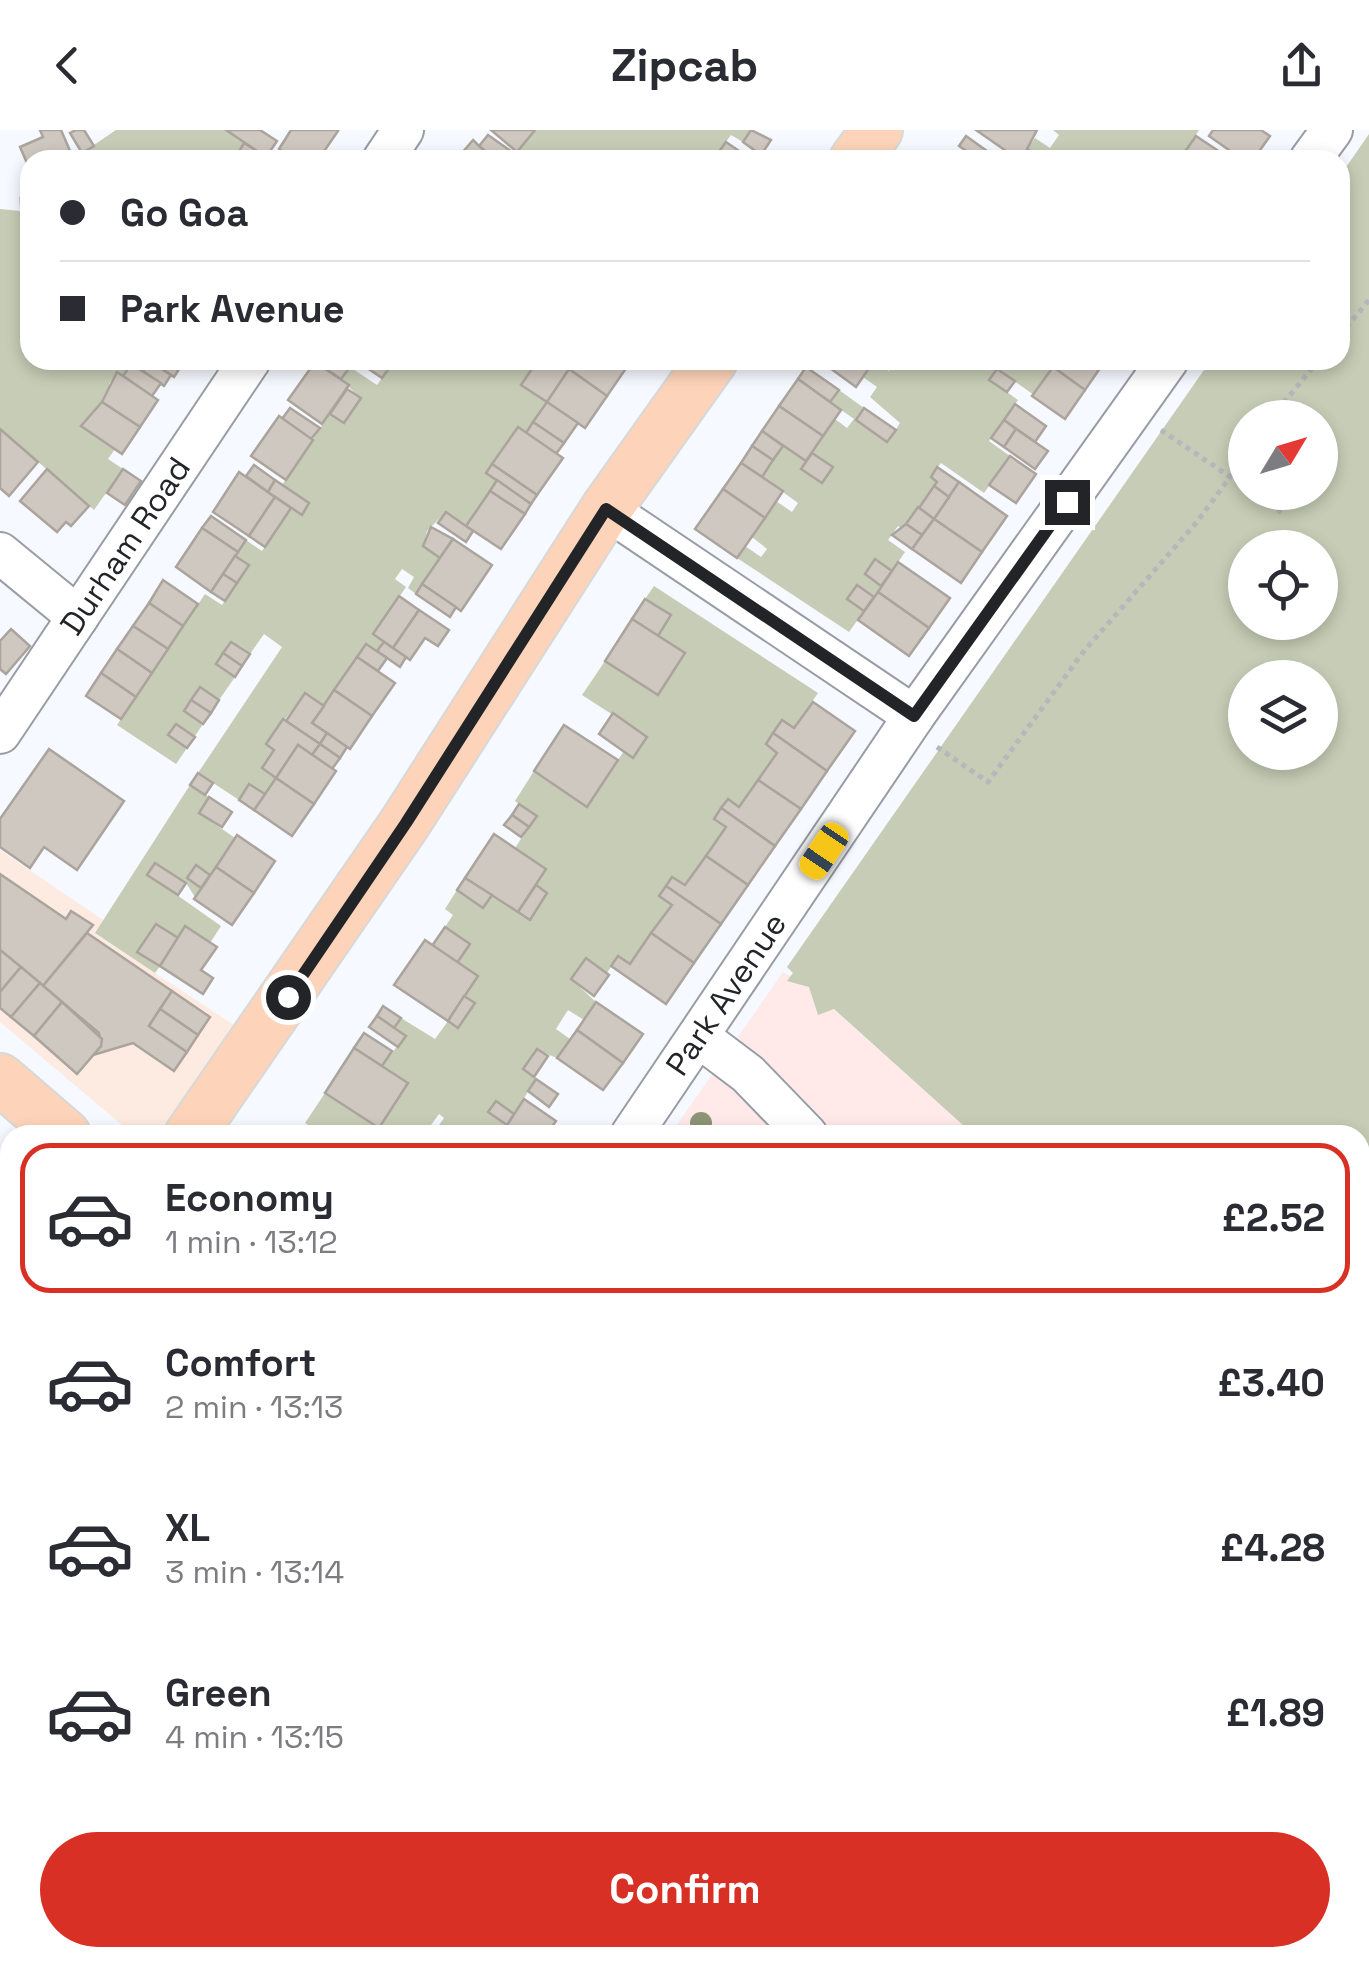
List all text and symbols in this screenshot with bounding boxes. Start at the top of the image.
text: Zipcab [611,37,758,94]
icon: back [40,38,95,93]
icon: share [1274,38,1329,93]
text: Go Goa [120,189,248,237]
text: Park Avenue [120,285,345,333]
north arrow [1228,400,1338,510]
map controls [1228,400,1338,770]
street label: Durham Road [52,450,199,642]
route end [1045,480,1090,525]
button: locate [1228,530,1338,640]
button: layers [1228,660,1338,770]
car [795,818,853,884]
street label: Park Avenue [657,905,795,1083]
route start [266,975,311,1020]
icon: car [45,1173,135,1263]
text: Economy [165,1174,334,1222]
text: £2.52 [1222,1194,1325,1242]
text: 1 min · 13:12 [165,1222,337,1262]
icon: car [45,1338,135,1428]
text: Comfort [165,1339,316,1387]
text: £3.40 [1218,1359,1325,1407]
text: 2 min · 13:13 [165,1387,343,1427]
icon: car [45,1503,135,1593]
text: XL [165,1504,210,1552]
text: £4.28 [1220,1524,1325,1572]
text: 3 min · 13:14 [165,1552,344,1592]
icon: car [45,1668,135,1758]
text: Green [165,1669,272,1717]
text: £1.89 [1226,1689,1325,1737]
text: 4 min · 13:15 [165,1717,344,1757]
button: Confirm [40,1832,1330,1947]

